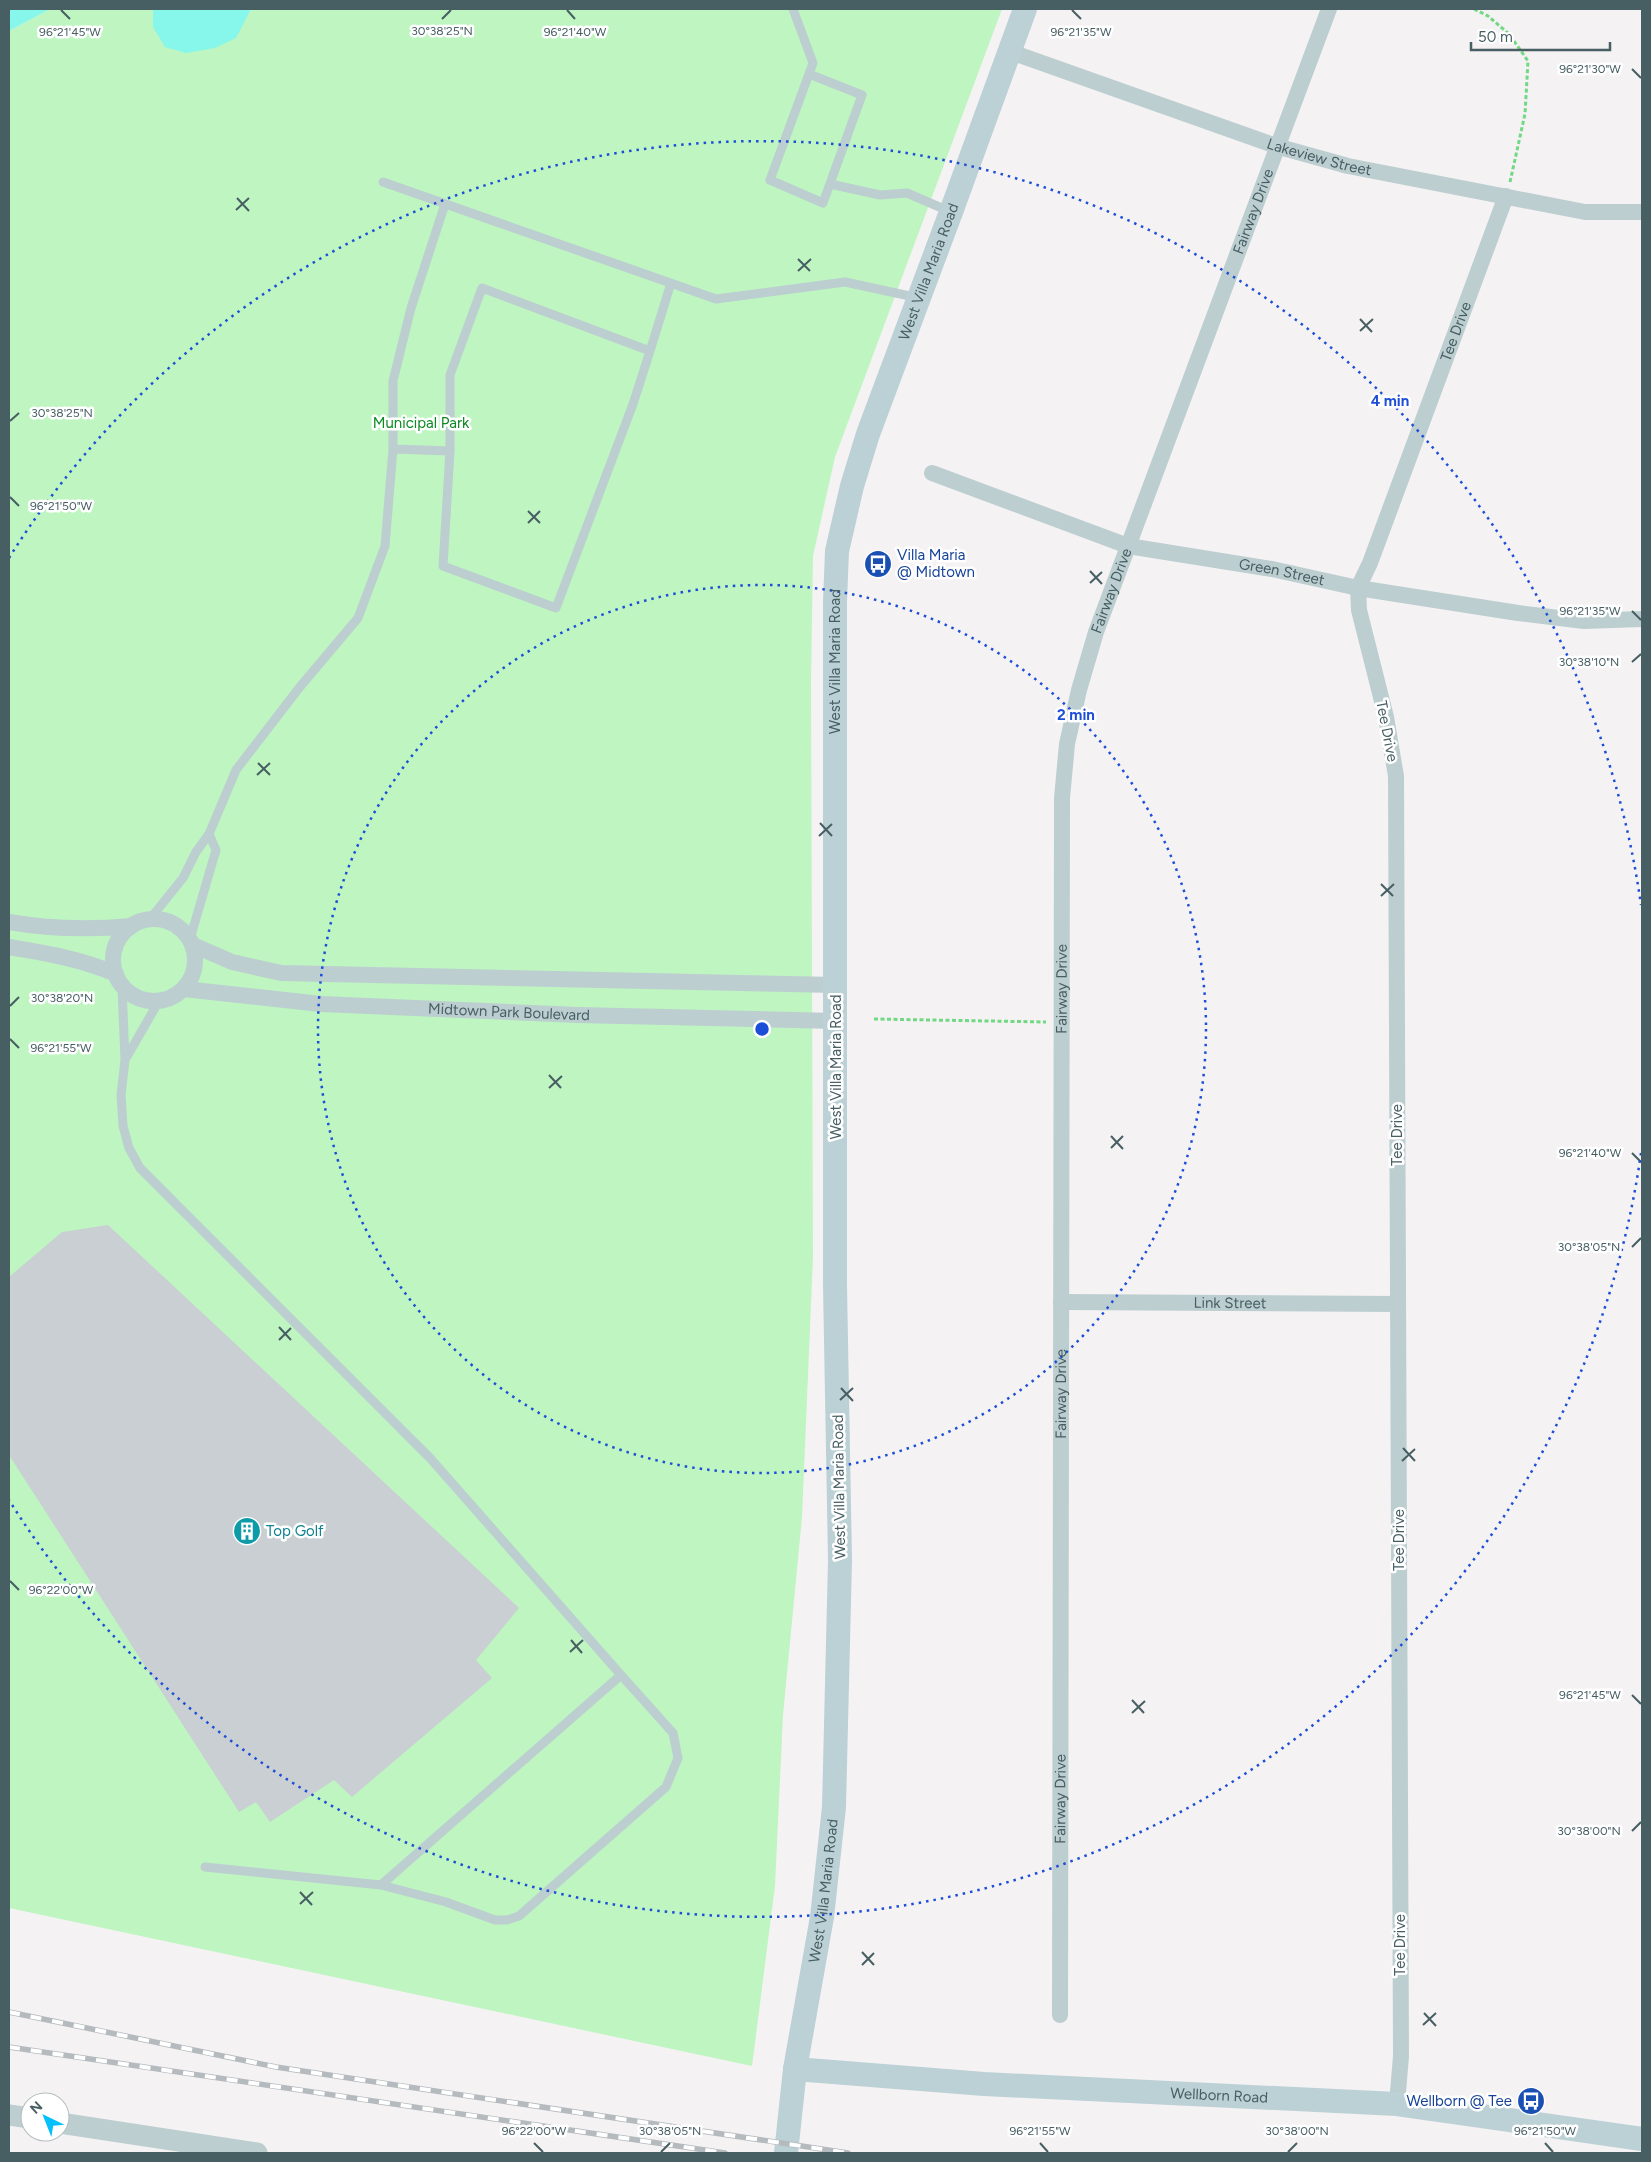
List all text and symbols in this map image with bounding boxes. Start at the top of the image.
scale bar [1471,20,1610,52]
text: 30°38'25"N [411,24,473,38]
text: 96°21'45"W [39,25,101,39]
text: 96°21'40"W [544,25,607,39]
text: 96°21'35"W [1051,25,1112,39]
text: 50 m [1478,28,1513,46]
text: 96°21'30"W [1559,62,1621,76]
street label: Lakeview Street [1264,134,1373,179]
street label: Fairway Drive [1229,166,1277,257]
street label: West Villa Maria Road [895,201,962,343]
street label: Tee Drive [1437,299,1475,364]
text: 4 min [1371,392,1409,410]
text: 30°38'25"N [31,406,93,420]
park label: Municipal Park [373,414,470,432]
text: 96°21'50"W [30,499,92,513]
place label: Villa Maria @ Midtown [897,546,975,581]
street label: Fairway Drive [1087,546,1136,636]
bus stop icon: Villa Maria @ Midtown [863,549,893,579]
street label: Green Street [1238,555,1327,589]
street label: West Villa Maria Road [826,589,844,734]
text: 96°21'35"W [1560,604,1621,618]
text: 30°38'10"N [1559,655,1619,669]
street label: Tee Drive [1372,699,1402,763]
text: 2 min [1057,706,1095,724]
street label: Fairway Drive [1053,944,1071,1034]
text: 30°38'20"N [31,991,93,1005]
street label: West Villa Maria Road [827,995,845,1139]
street label: Midtown Park Boulevard [428,1000,590,1024]
centre of rings [753,1020,771,1038]
text: 96°21'55"W [30,1041,92,1055]
street label: Tee Drive [1388,1104,1406,1166]
text: 96°21'40"W [1559,1146,1622,1160]
text: 30°38'05"N [1558,1240,1620,1254]
street label: Link Street [1194,1294,1267,1312]
street label: Fairway Drive [1052,1349,1070,1439]
street label: West Villa Maria Road [829,1414,849,1560]
street label: Tee Drive [1390,1509,1408,1571]
building icon: Top Golf [232,1516,262,1546]
place label: Top Golf [266,1522,324,1540]
text: 96°22'00"W [29,1583,94,1597]
text: 96°21'45"W [1559,1688,1621,1702]
street label: Fairway Drive [1051,1754,1069,1844]
street label: West Villa Maria Road [805,1818,842,1964]
text: 30°38'00"N [1557,1824,1621,1838]
street label: Tee Drive [1391,1914,1409,1976]
street label: Wellborn Road [1170,2084,1268,2107]
bus stop icon: Wellborn @ Tee [1516,2086,1546,2116]
north arrow [20,2092,70,2142]
place label: Wellborn @ Tee [1407,2092,1512,2110]
text: N [27,2098,46,2118]
text: 96°22'00"W [502,2124,567,2138]
text: 30°38'05"N [639,2124,701,2138]
text: 96°21'55"W [1009,2124,1071,2138]
text: 30°38'00"N [1265,2124,1329,2138]
text: 96°21'50"W [1514,2124,1576,2138]

